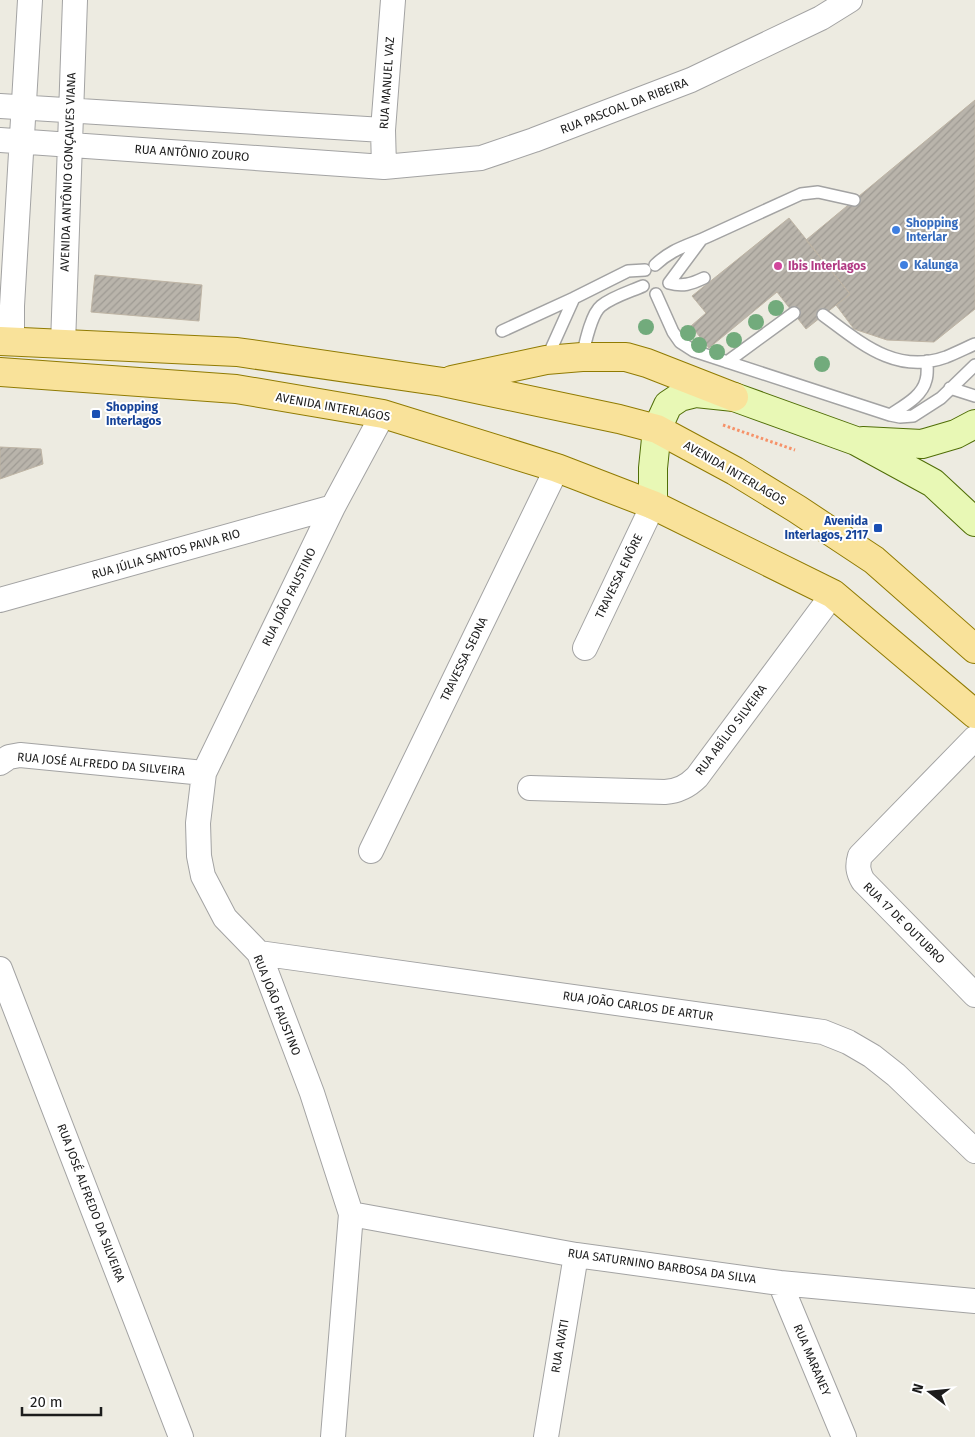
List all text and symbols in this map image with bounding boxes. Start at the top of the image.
street label: RUA MANUEL VAZ [377,36,397,130]
street label: AVENIDA ANTÔNIO GONÇALVES VIANA [57,72,78,272]
street label: RUA PASCOAL DA RIBEIRA [558,75,690,137]
street label: RUA ANTÔNIO ZOURO [134,141,250,164]
place label: Shopping Interlar [906,216,958,244]
marker: Shopping Interlar [890,224,902,236]
place label: Kalunga [914,258,959,272]
place label: Ibis Interlagos [788,259,866,273]
marker: Kalunga [898,259,910,271]
marker: Ibis Interlagos [772,260,784,272]
street label: AVENIDA INTERLAGOS [275,390,392,424]
place label: Shopping Interlagos [106,400,162,428]
marker: Shopping Interlagos [90,408,102,420]
street label: AVENIDA INTERLAGOS [681,438,789,508]
place label: Avenida Interlagos, 2117 [784,514,868,542]
marker: Avenida Interlagos, 2117 [872,522,884,534]
street label: RUA JÚLIA SANTOS PAIVA RIO [90,525,242,582]
street label: TRAVESSA ENÕRE [591,531,646,621]
street label: RUA JOÃO FAUSTINO [258,545,319,648]
street label: TRAVESSA SEDNA [438,615,490,703]
street label: RUA ABÍLIO SILVEIRA [692,681,770,778]
street label: RUA JOSÉ ALFREDO DA SILVEIRA [17,749,186,778]
street label: RUA 17 DE OUTUBRO [860,879,948,967]
street label: RUA JOÃO FAUSTINO [250,952,305,1057]
street label: RUA JOÃO CARLOS DE ARTUR [562,987,714,1024]
street label: RUA JOSÉ ALFREDO DA SILVEIRA [54,1122,129,1284]
street label: RUA SATURNINO BARBOSA DA SILVA [567,1246,757,1286]
street label: RUA AVATI [548,1318,572,1374]
street label: RUA MARANEY [791,1322,834,1398]
north arrow [905,1367,955,1417]
text: N [909,1382,927,1395]
scale bar [22,1384,101,1416]
text: 20 m [30,1393,63,1411]

